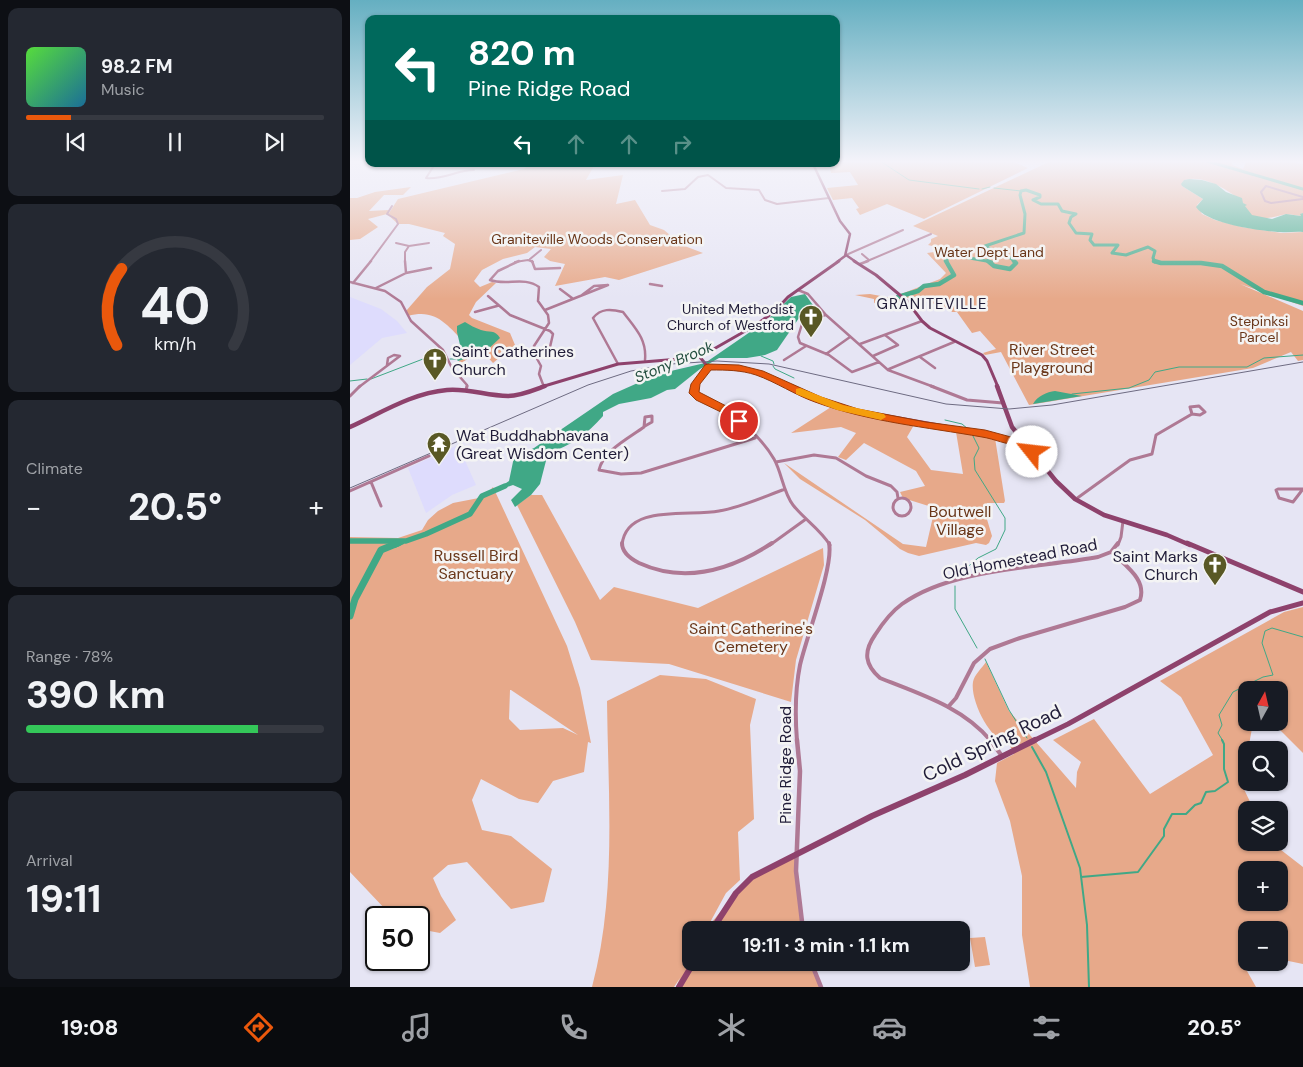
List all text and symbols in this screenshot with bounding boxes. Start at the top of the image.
text: 820 m [468,30,576,76]
icon: left [385,35,450,100]
text: 98.2 FM [101,54,173,79]
text: Pine Ridge Road [468,74,631,103]
text: Music [101,79,145,100]
icon: previous [62,128,90,156]
icon: pause [161,128,189,156]
icon: next [260,128,288,156]
icon: left [509,130,537,158]
icon: ahead [562,130,590,158]
icon: ahead [615,130,643,158]
icon: right [668,130,696,158]
park label: Graniteville Woods Conservation [491,230,703,248]
park label: Water Dept Land [934,243,1044,261]
text: 40 [140,272,210,340]
district label: GRANITEVILLE [877,294,987,314]
place label: United Methodist Church of Westford [667,300,794,334]
church icon: United Methodist Church of Westford [798,304,824,338]
park label: Stepinksi Parcel [1230,312,1288,346]
text: km/h [154,332,196,356]
water label: Stony Brook [631,336,717,388]
park label: River Street Playground [1009,339,1095,378]
place label: Saint Catherines Church [452,341,574,380]
church icon: Saint Catherines Church [422,347,448,381]
pin [718,400,760,442]
icon: arrive [725,407,753,435]
place label: Wat Buddhabhavana (Great Wisdom Center) [456,425,629,464]
position arrow [1005,425,1057,477]
temple icon: Wat Buddhabhavana (Great Wisdom Center) [426,431,452,465]
text: Climate [26,458,83,479]
text: 20.5° [128,482,222,532]
text: − [26,489,41,526]
text: + [309,489,324,526]
park label: Boutwell Village [929,501,991,540]
street label: Old Homestead Road [941,534,1099,584]
park label: Russell Bird Sanctuary [434,545,518,584]
place label: Saint Marks Church [1113,546,1198,585]
church icon: Saint Marks Church [1202,552,1228,586]
park label: Saint Catherine's Cemetery [689,618,813,657]
text: Range · 78% [26,646,113,667]
text: 390 km [26,670,166,720]
north arrow [1238,681,1288,731]
map controls [1238,681,1288,971]
street label: Cold Spring Road [918,699,1066,787]
street label: Pine Ridge Road [775,706,796,824]
button: search [1238,741,1288,791]
button: layers [1238,801,1288,851]
text: Arrival [26,850,73,871]
button: + [1238,861,1288,911]
text: 19:11 [26,874,101,924]
speed limit sign: 50 [365,906,430,971]
button: − [1238,921,1288,971]
text: 19:11 · 3 min · 1.1 km [742,933,910,958]
icon: directions [241,1010,276,1045]
icon: music [399,1010,434,1045]
icon: phone [556,1010,591,1045]
icon: climate [714,1010,749,1045]
icon: car [872,1010,907,1045]
icon: filters [1029,1010,1064,1045]
text: 19:08 [61,1013,118,1042]
text: 20.5° [1187,1013,1242,1042]

